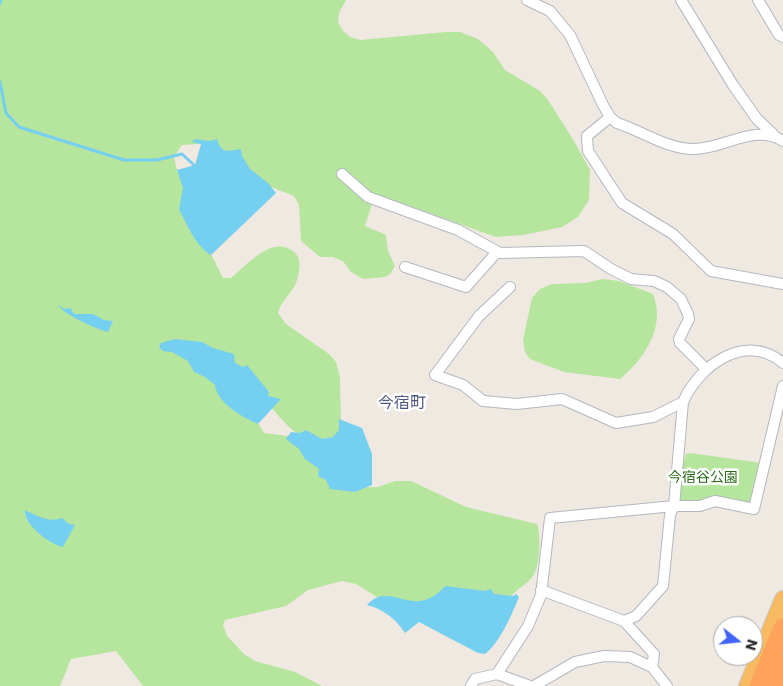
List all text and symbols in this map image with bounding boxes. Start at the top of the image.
district label: 今宿町 [378,394,426,414]
park label: 今宿谷公園 [668,470,738,486]
north arrow [713,616,763,666]
text: N [740,637,763,653]

